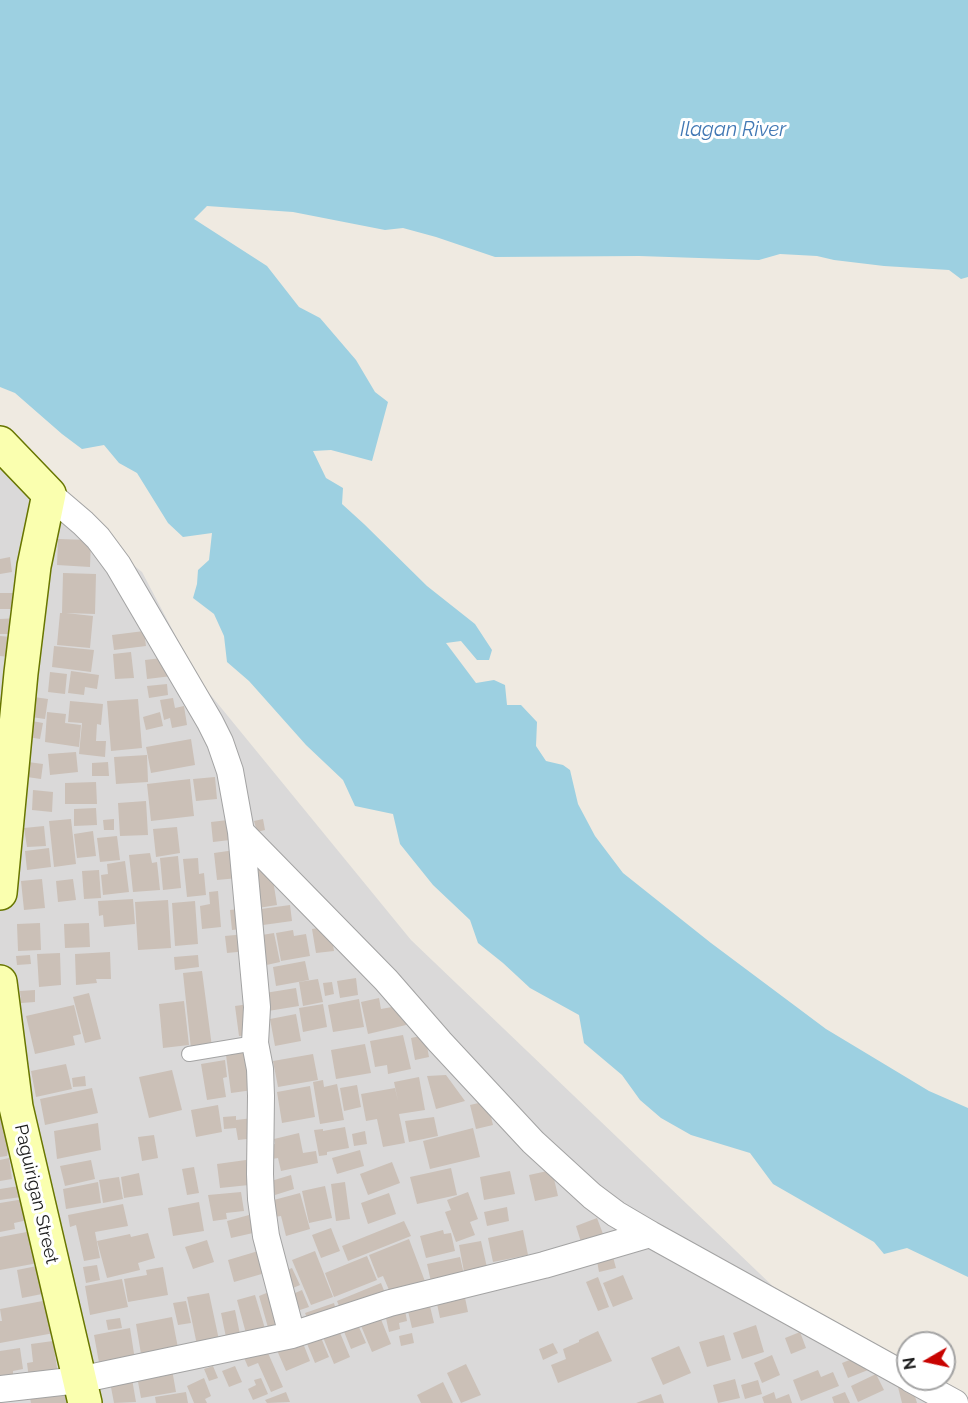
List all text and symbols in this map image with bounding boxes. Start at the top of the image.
water label: Ilagan River [680,118,786,142]
street label: Paguirigan Street [9,1122,63,1266]
north arrow [896,1331,956,1391]
text: N [899,1356,920,1371]

